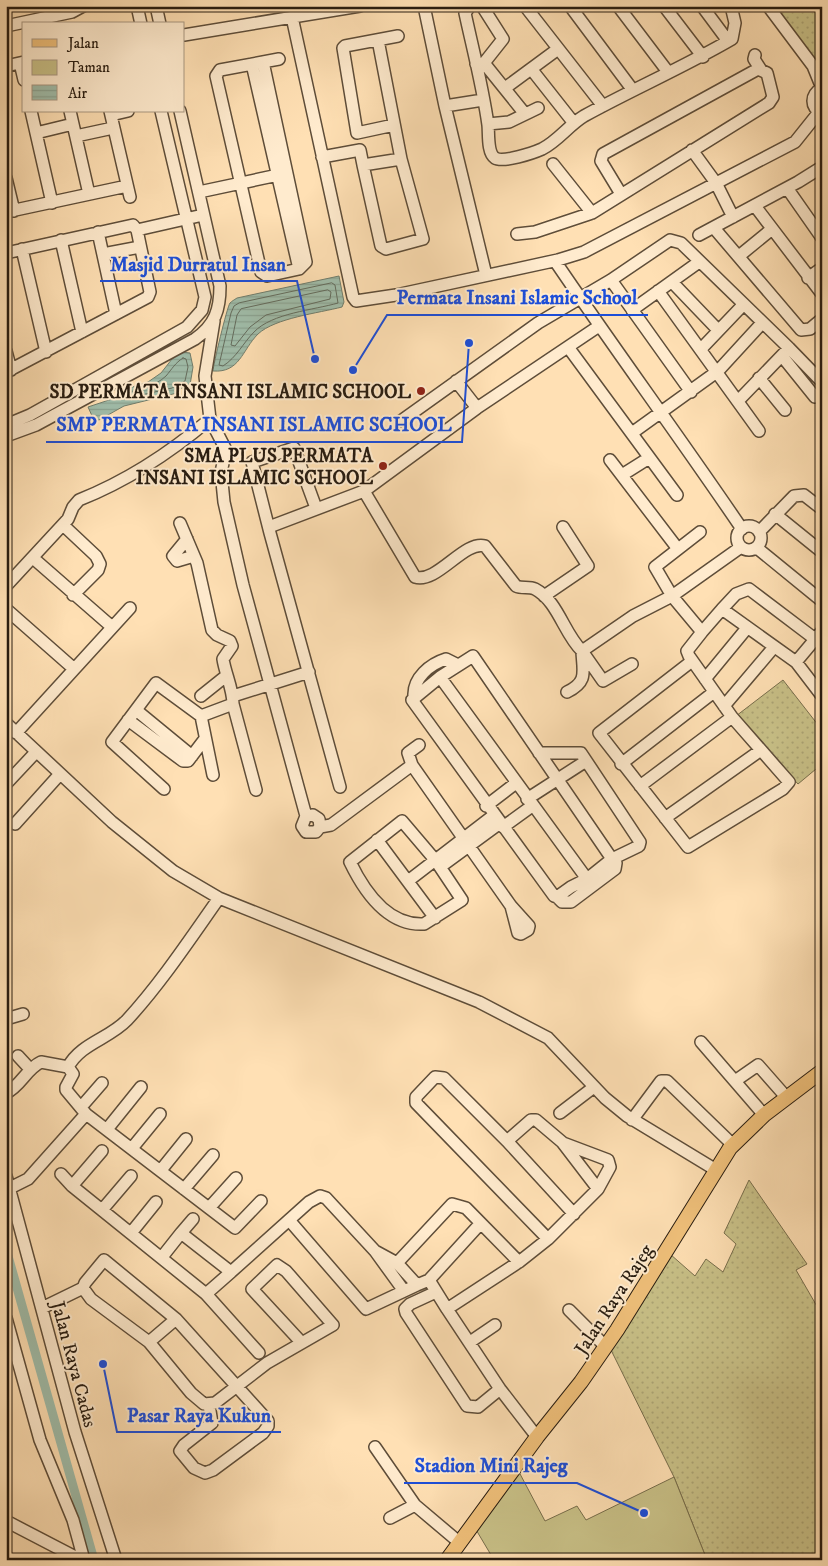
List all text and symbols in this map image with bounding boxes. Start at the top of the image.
legend [22,22,185,112]
text: Jalan [66,34,99,53]
text: Taman [68,58,110,77]
text: Air [68,84,87,103]
callout: Masjid Durratul Insan [100,246,297,281]
text: Masjid Durratul Insan [110,253,287,278]
callout: Permata Insani Islamic School [387,280,648,315]
text: Permata Insani Islamic School [397,286,638,311]
place label: SD PERMATA INSANI ISLAMIC SCHOOL [49,381,411,404]
marker: SD PERMATA INSANI ISLAMIC SCHOOL [415,385,427,397]
callout: SMP PERMATA INSANI ISLAMIC SCHOOL [46,407,462,442]
text: SMP PERMATA INSANI ISLAMIC SCHOOL [56,413,452,438]
place label: SMA PLUS PERMATA INSANI ISLAMIC SCHOOL [136,445,374,490]
marker: SMA PLUS PERMATA INSANI ISLAMIC SCHOOL [377,460,389,472]
street label: Jalan Raya Rajeg [569,1240,659,1361]
street label: Jalan Raya Cadas [45,1297,101,1430]
callout: Pasar Raya Kukun [117,1397,281,1432]
text: Pasar Raya Kukun [127,1404,272,1429]
callout: Stadion Mini Rajeg [404,1448,577,1483]
text: Stadion Mini Rajeg [415,1454,569,1479]

